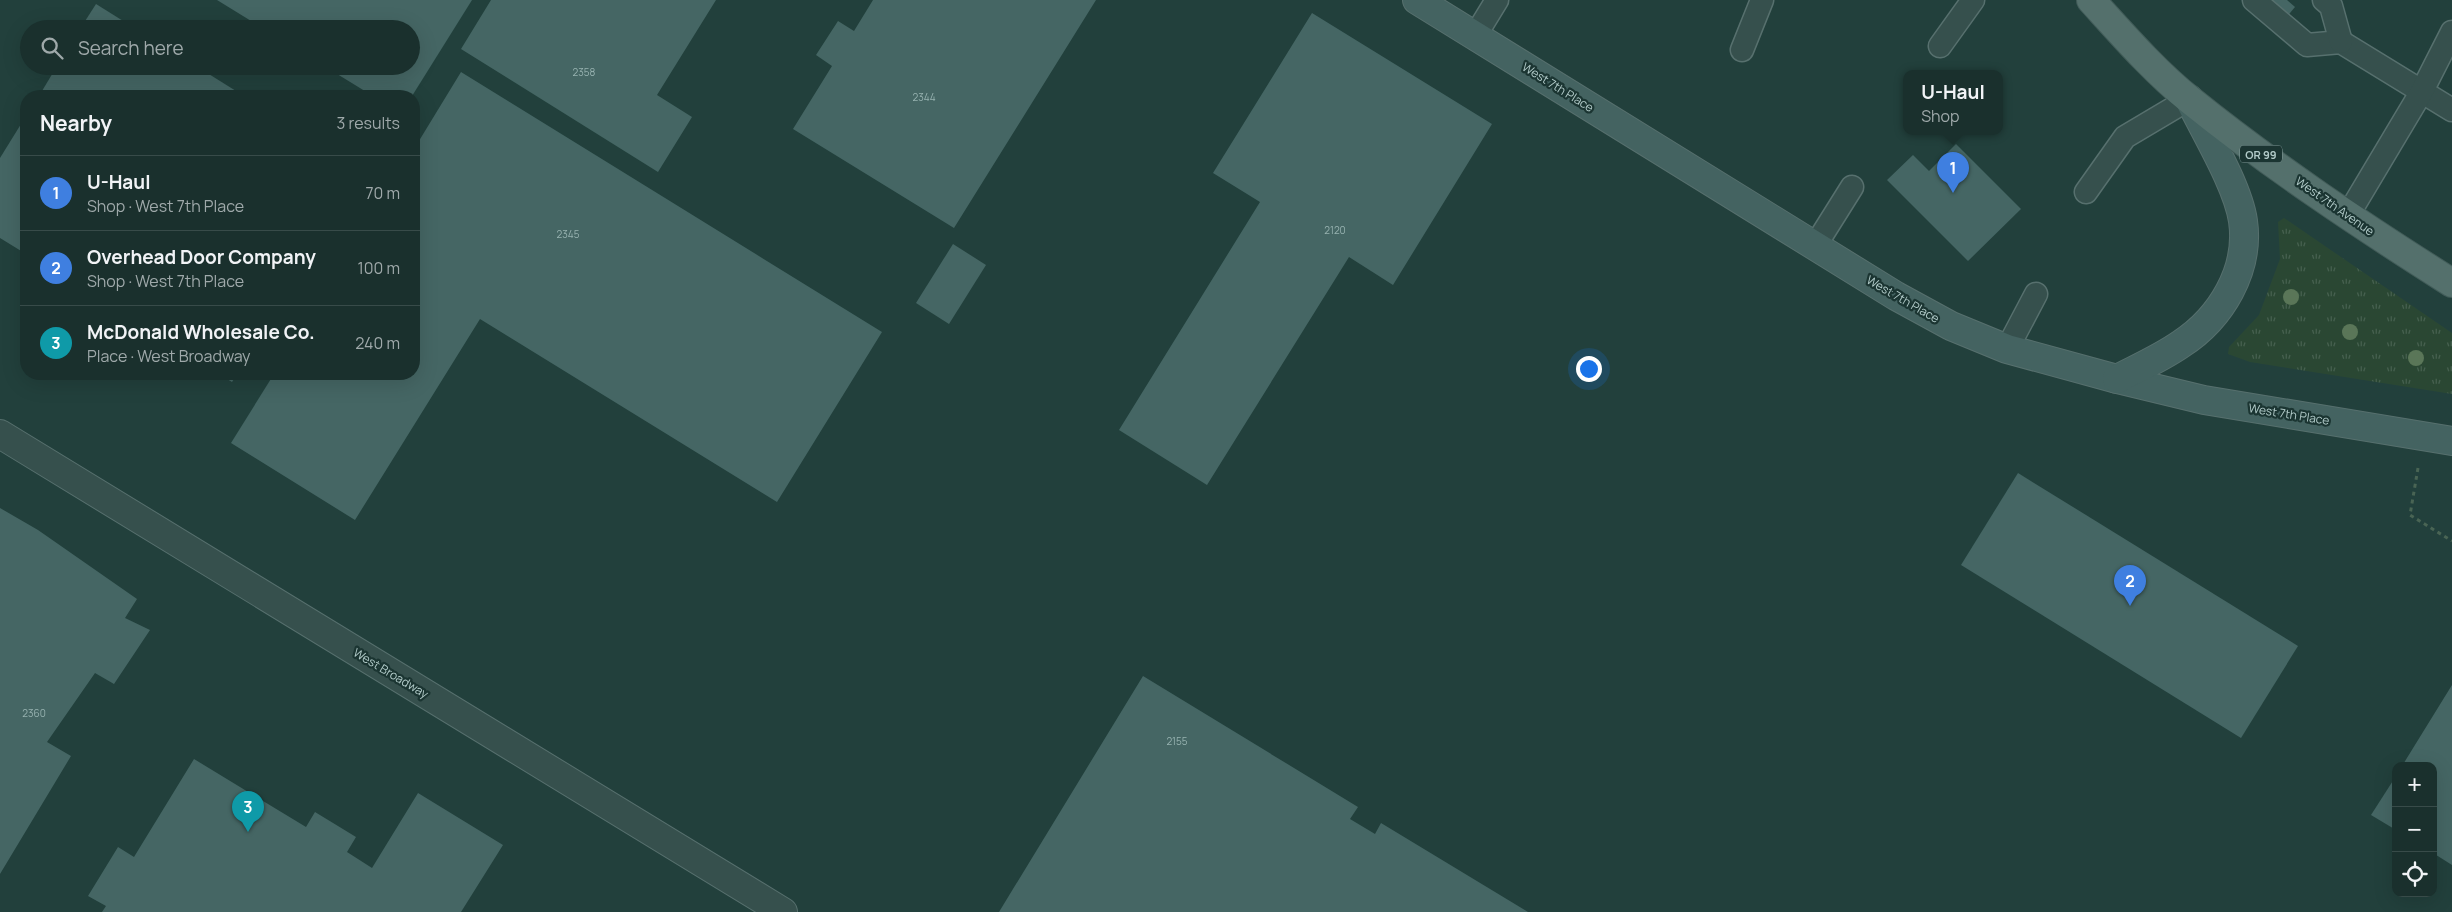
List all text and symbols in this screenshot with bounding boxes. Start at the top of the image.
search box [20,20,420,75]
icon: search [38,34,66,62]
text: Search here [78,35,184,61]
street label: West 7th Place [1519,58,1597,116]
house number: 2358 [573,65,596,79]
popup [1903,70,2003,135]
text: U-Haul [1921,79,1985,105]
house number: 2344 [912,90,936,104]
text: Shop [1921,105,1960,127]
text: Nearby [40,109,112,137]
text: 3 results [337,112,400,134]
road number: OR 99 [2240,146,2282,162]
pin: 1 [1937,152,1969,193]
text: U-Haul [87,169,151,195]
street label: West 7th Avenue [2292,173,2378,239]
text: 1 [52,182,60,204]
text: 70 m [365,182,400,204]
text: Shop · West 7th Place [87,195,244,217]
house number: 2120 [1324,223,1346,237]
house number: 2345 [557,227,580,241]
text: Overhead Door Company [87,244,316,270]
text: 2 [51,257,61,279]
text: 100 m [357,257,400,279]
text: Shop · West 7th Place [87,270,244,292]
street label: West 7th Place [1863,271,1943,327]
text: McDonald Wholesale Co. [87,319,315,345]
text: 3 [51,332,61,354]
text: 240 m [355,332,400,354]
text: Place · West Broadway [87,345,251,367]
your location [1576,356,1602,382]
street label: West 7th Place [2247,399,2331,429]
pin: 2 [2114,565,2146,606]
street label: West Broadway [350,644,432,703]
house number: 2360 [22,706,46,720]
house number: 2155 [1166,734,1188,748]
map controls [2392,762,2437,897]
button: + [2392,762,2437,807]
pin: 3 [232,791,264,832]
button: − [2392,807,2437,852]
button: locate [2392,852,2437,897]

